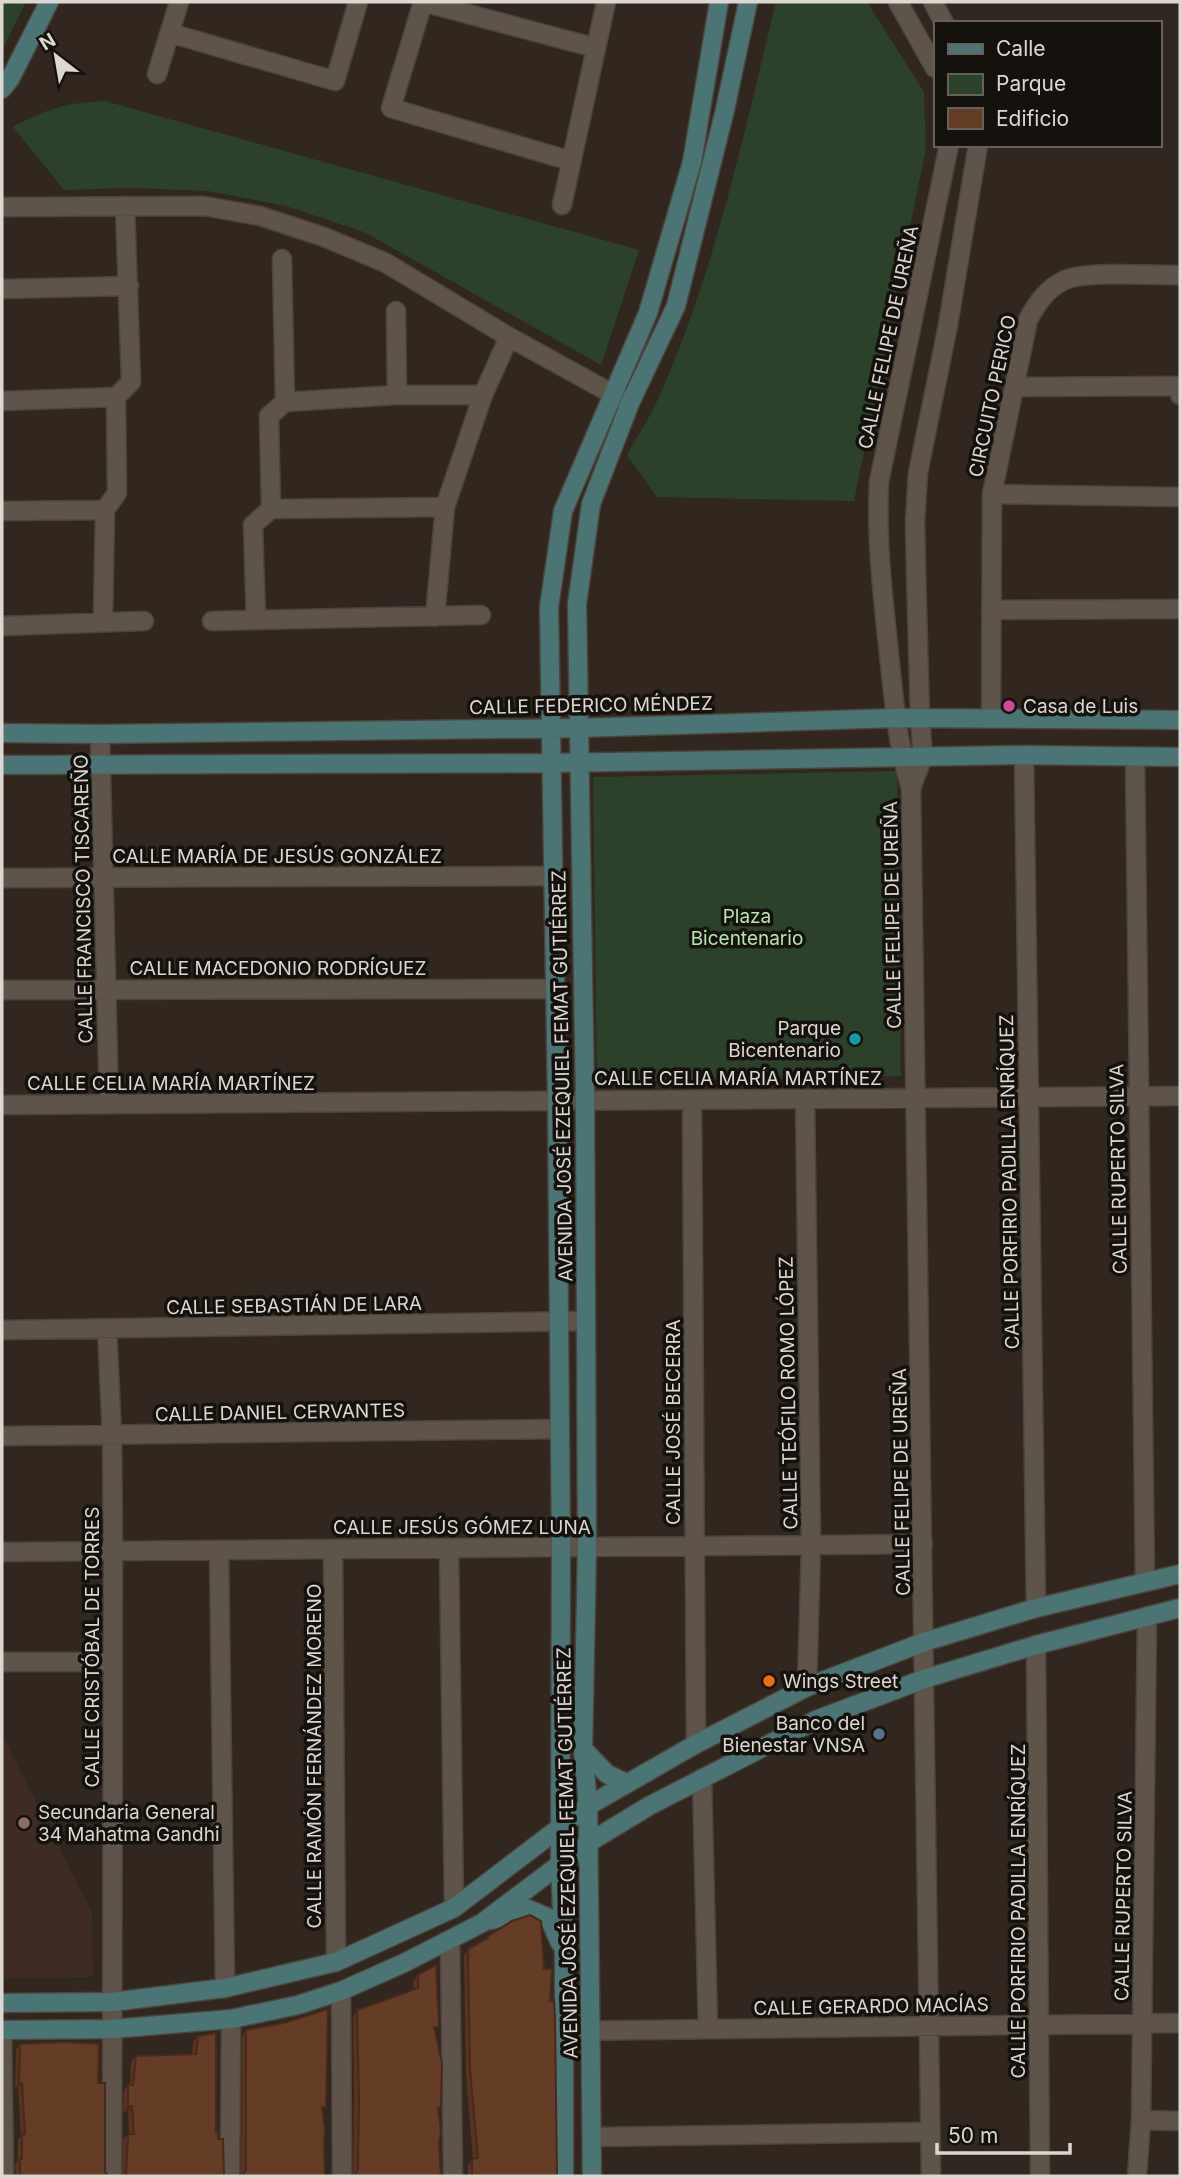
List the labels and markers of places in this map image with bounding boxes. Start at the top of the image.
place label: Casa de Luis [1023,695,1138,718]
marker: Casa de Luis [1001,698,1017,714]
place label: Parque Bicentenario [728,1017,841,1062]
marker: Parque Bicentenario [847,1031,863,1047]
place label: Wings Street [783,1670,898,1693]
marker: Wings Street [761,1673,777,1689]
place label: Banco del Bienestar VNSA [722,1712,865,1757]
marker: Banco del Bienestar VNSA [871,1726,887,1742]
place label: Secundaria General 34 Mahatma Gandhi [38,1801,220,1846]
marker: Secundaria General 34 Mahatma Gandhi [16,1815,32,1831]

